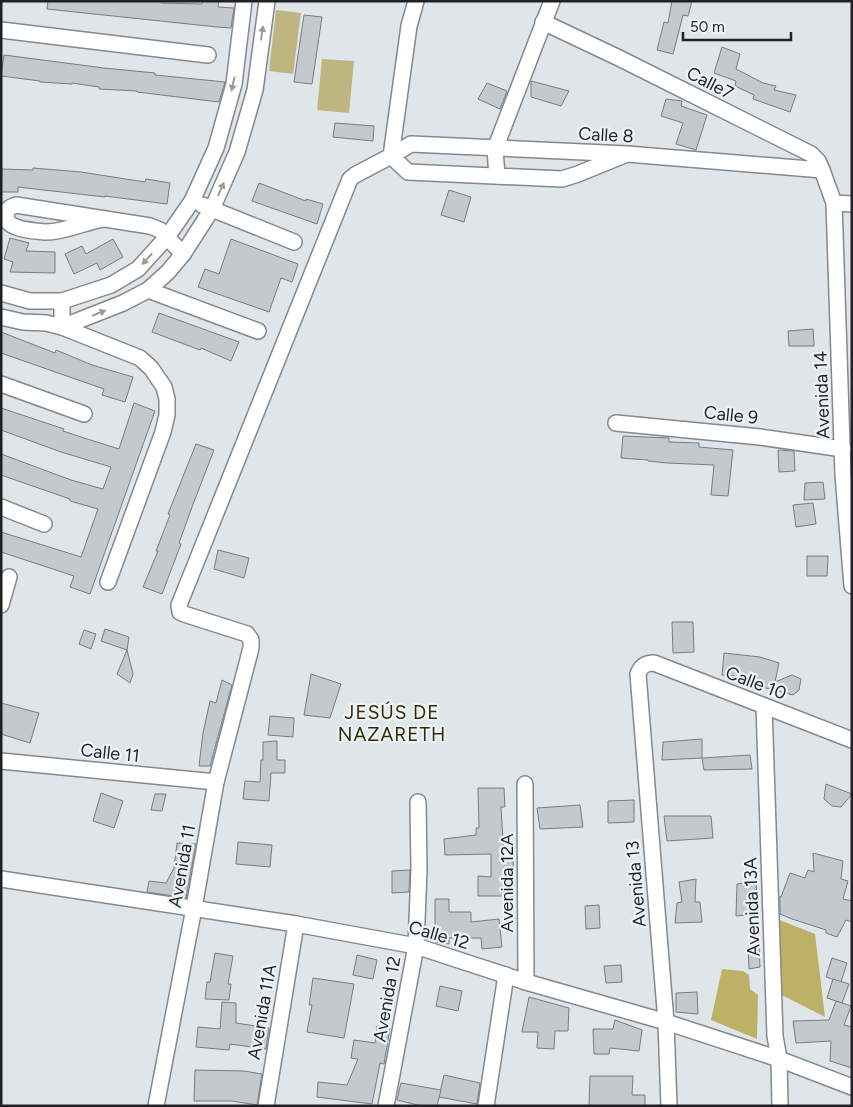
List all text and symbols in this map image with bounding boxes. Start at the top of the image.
scale bar [683,10,790,42]
text: 50 m [690,18,725,36]
one-way arrow [259,25,267,41]
street label: Calle7 [683,62,737,104]
one-way arrow [229,77,237,92]
street label: Calle 8 [578,123,634,147]
one-way arrow [217,182,225,196]
one-way arrow [141,252,153,264]
one-way arrow [92,309,107,317]
street label: Avenida 14 [809,351,835,439]
street label: Calle 9 [703,401,759,429]
street label: Calle 10 [722,661,790,705]
district label: JESÚS DE NAZARETH [338,701,446,746]
street label: Calle 11 [79,739,141,767]
street label: Avenida 11 [164,823,200,909]
street label: Avenida 12A [496,833,518,933]
street label: Avenida 13 [621,840,651,928]
street label: Avenida 13A [739,857,765,957]
street label: Calle 12 [406,916,472,954]
street label: Avenida 12 [369,954,405,1044]
street label: Avenida 11A [243,963,281,1061]

